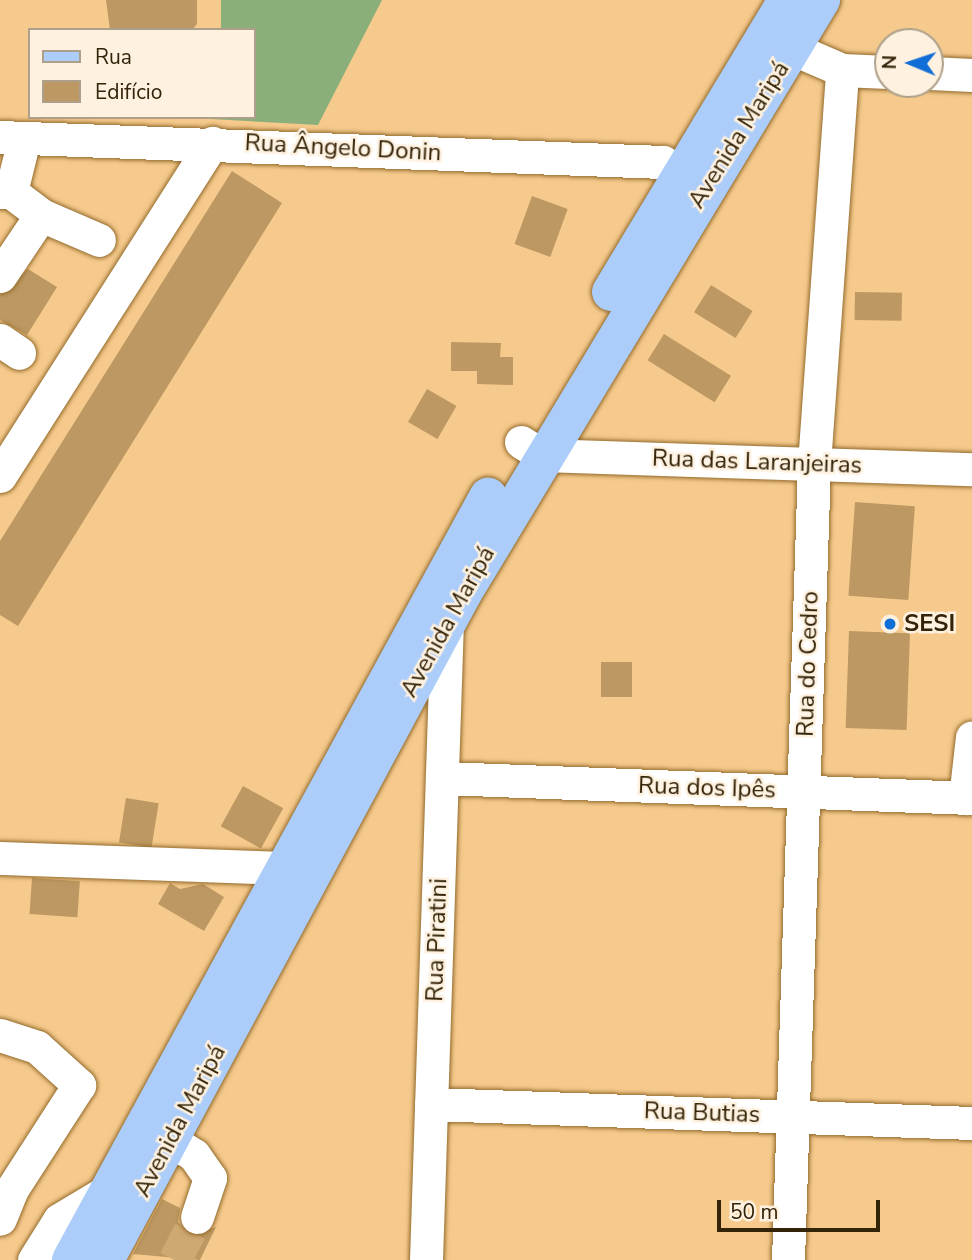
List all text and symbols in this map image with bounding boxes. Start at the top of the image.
legend [28,28,256,119]
north arrow [874,28,944,98]
text: Rua [95,43,132,71]
text: N [877,55,903,70]
street label: Avenida Maripá [682,56,796,214]
text: Edifício [95,78,162,106]
street label: Rua Ângelo Donin [244,128,442,168]
street label: Rua das Laranjeiras [651,444,863,480]
street label: Avenida Maripá [395,542,501,702]
street label: Rua do Cedro [791,591,825,737]
place label: SESI [904,610,955,638]
marker: SESI [882,616,898,632]
street label: Rua dos Ipês [638,771,776,805]
street label: Rua Piratini [420,878,454,1002]
street label: Avenida Maripá [128,1040,232,1202]
street label: Rua Butias [643,1097,761,1129]
scale bar [720,1186,883,1230]
text: 50 m [730,1198,779,1226]

